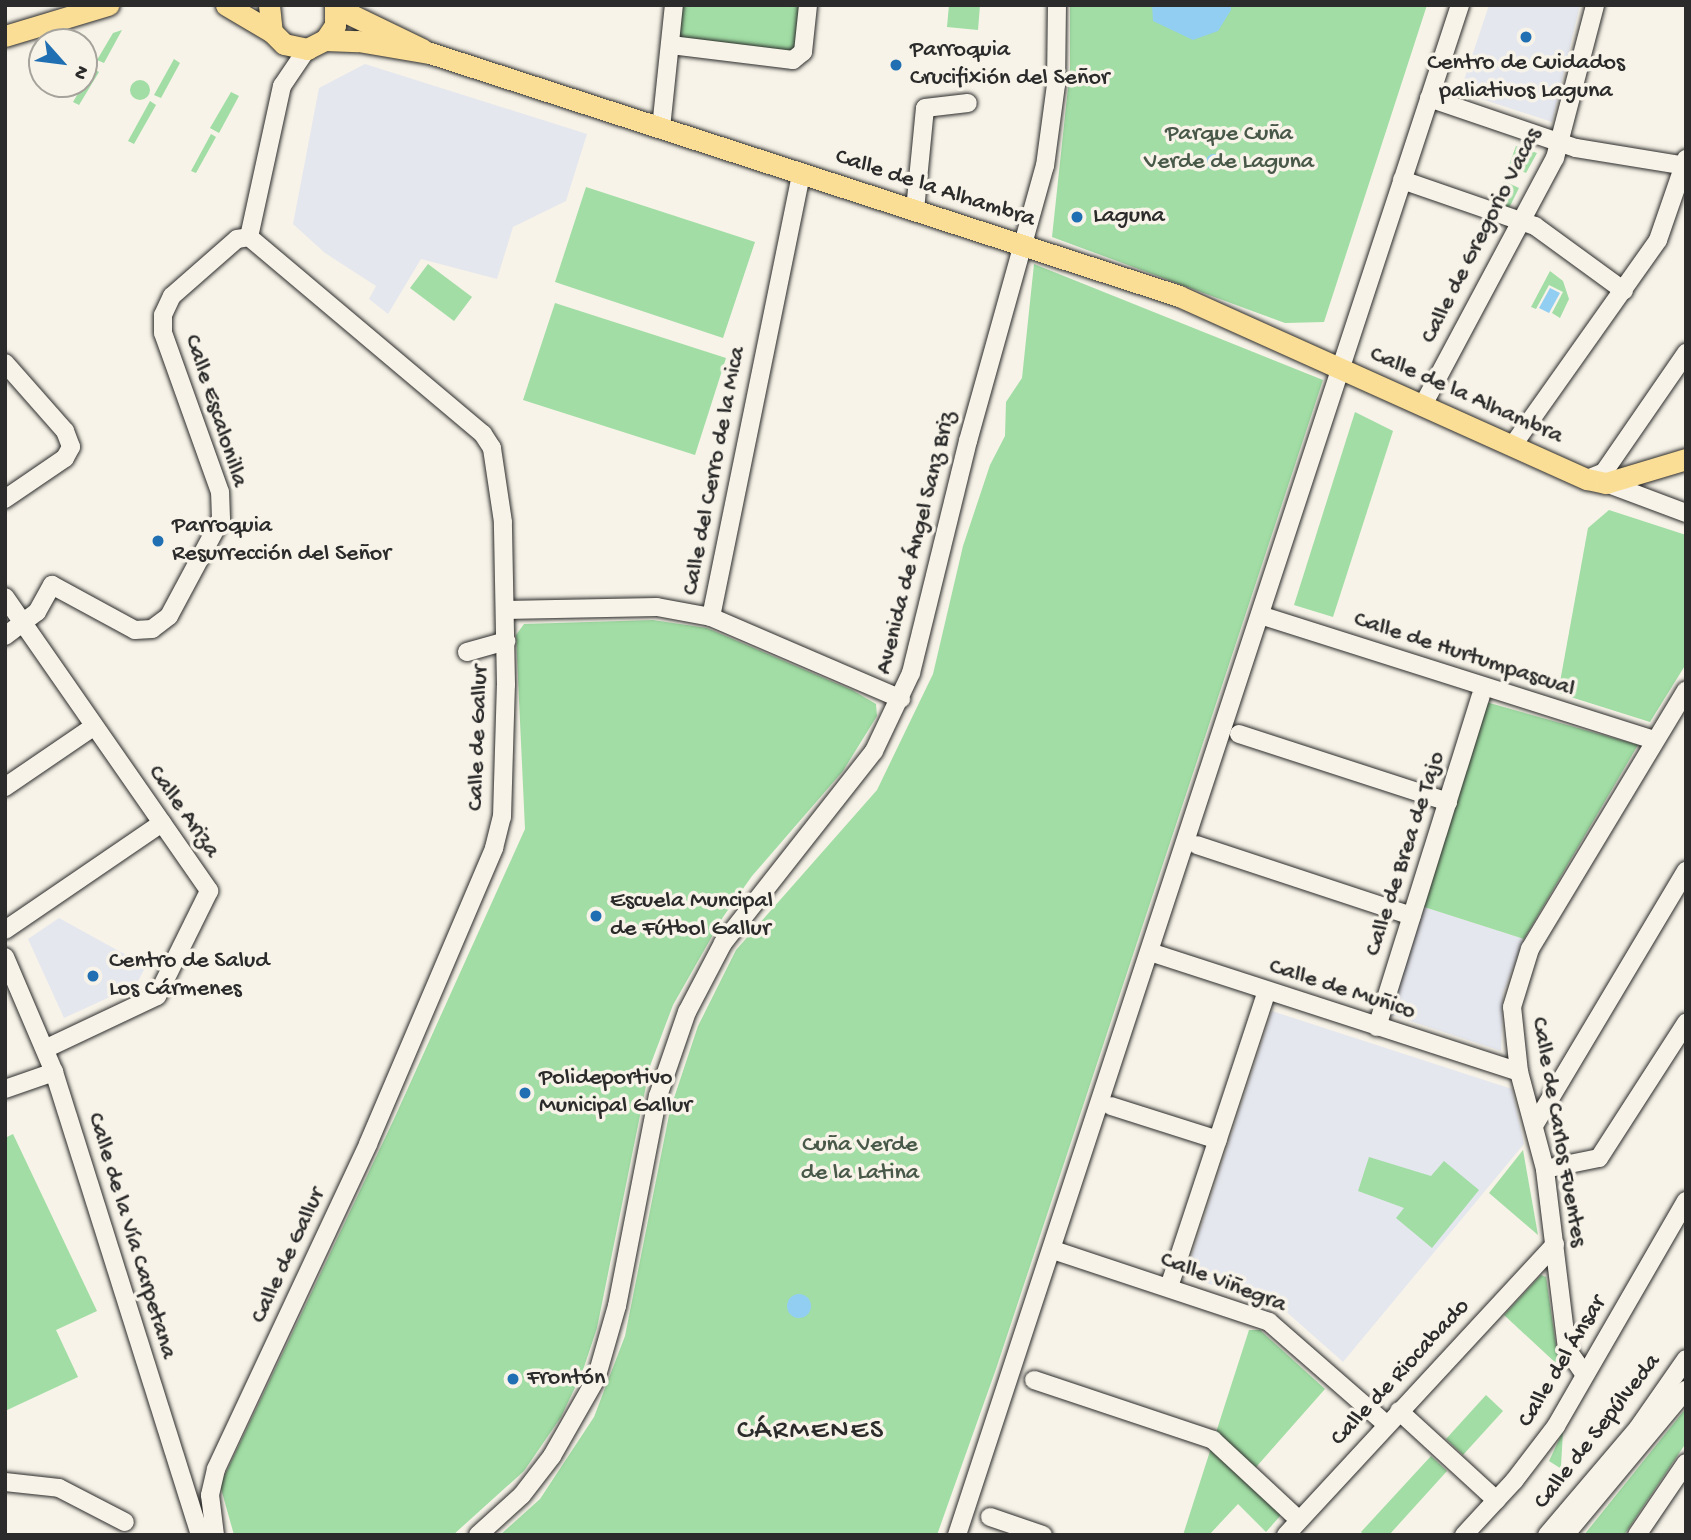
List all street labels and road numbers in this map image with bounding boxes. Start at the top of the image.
street label: Calle de Gregorio Vacas [1415,123,1549,349]
street label: Calle de la Alhambra [831,143,1039,235]
street label: Calle Escalonilla [177,331,253,491]
street label: Calle de la Alhambra [1365,340,1567,452]
street label: Calle del Cerro de la Mica [677,344,753,598]
street label: Avenida de Ángel Sanz Briz [870,408,964,678]
street label: Calle de Hurtumpascual [1350,606,1578,704]
street label: Calle de Gallur [462,665,496,811]
street label: Calle de Brea de Tajo [1359,748,1453,960]
street label: Calle Ariza [141,760,225,864]
street label: Calle de Muñico [1265,953,1419,1027]
street label: Calle de Carlos Fuentes [1524,1015,1592,1249]
street label: Calle de la Vía Carpetana [80,1109,182,1363]
street label: Calle de Gallur [245,1184,333,1328]
street label: Calle Viñegra [1156,1246,1290,1320]
street label: Calle del Ánsar [1512,1291,1614,1433]
street label: Calle de Riocabado [1325,1293,1477,1453]
street label: Calle de Sepúlveda [1528,1349,1668,1515]

